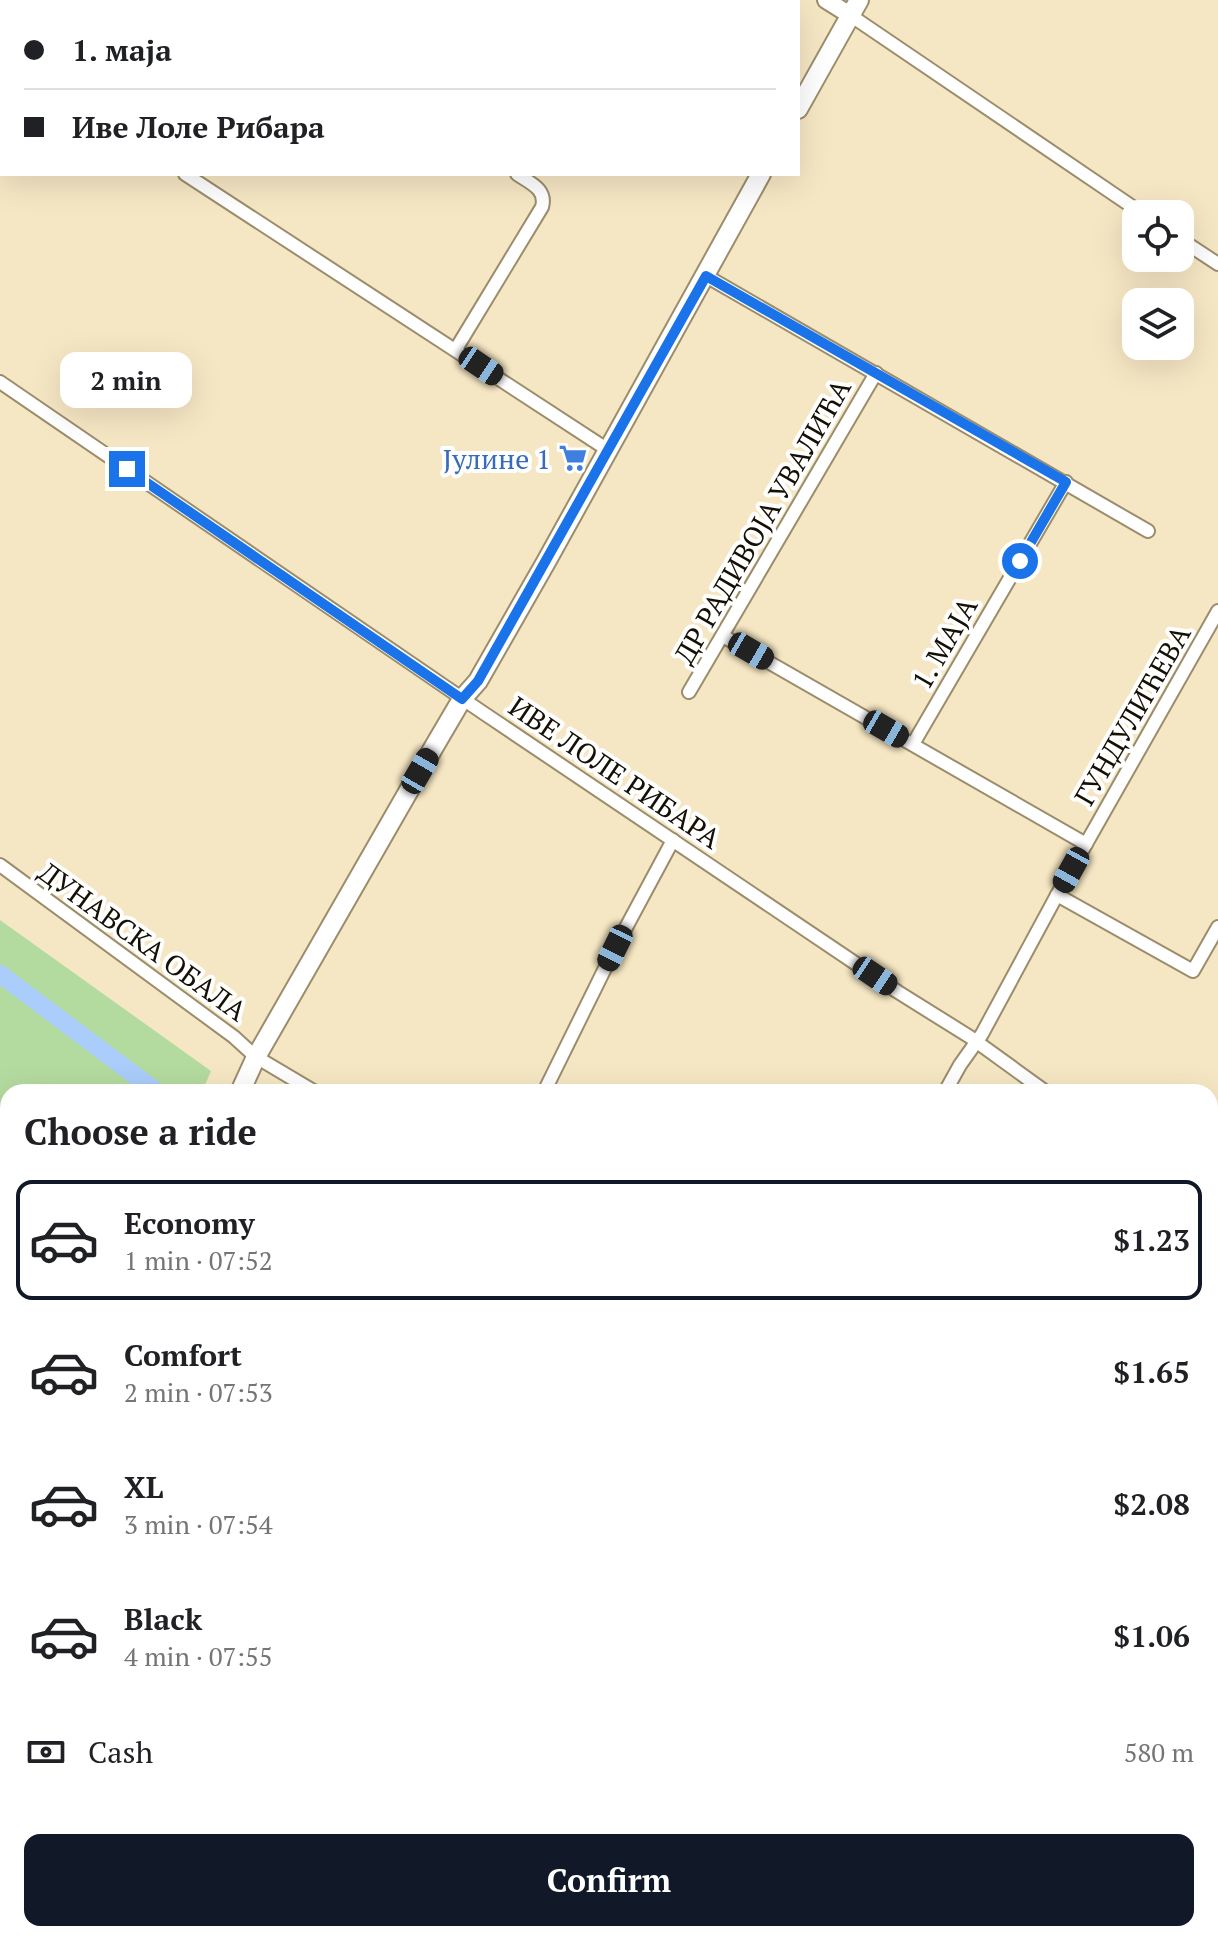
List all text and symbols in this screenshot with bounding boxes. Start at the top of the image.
text: 1. маја [72,30,172,70]
text: Иве Лоле Рибара [72,107,325,147]
map controls [1122,200,1194,360]
button: locate [1122,200,1194,272]
button: layers [1122,288,1194,360]
car [454,343,508,389]
callout: 2 min [61,353,193,409]
text: 2 min [90,363,162,397]
street label: ДР РАДИВОЈА УВАЛИЋА [665,371,859,670]
place label: Јулине 1 [443,440,551,477]
supermarket icon: Јулине 1 [558,443,588,473]
route end [109,451,145,487]
route start [1002,543,1038,579]
street label: 1. МАЈА [903,589,986,696]
street label: ГУНДУЛИЋЕВА [1065,617,1199,812]
car [724,629,778,673]
street label: ИВЕ ЛОЛЕ РИБАРА [502,687,729,857]
car [859,707,913,751]
car [398,744,442,798]
car [1049,843,1093,897]
street label: ДУНАВСКА ОБАЛА [32,853,255,1030]
car [594,921,636,975]
car [848,953,902,999]
text: Choose a ride [24,1108,257,1155]
text: Economy [124,1203,255,1243]
icon: car [28,1204,100,1276]
text: $1.23 [1113,1220,1190,1260]
text: 1 min · 07:52 [124,1243,273,1277]
text: Comfort [124,1335,242,1375]
icon: car [28,1336,100,1408]
text: $1.65 [1113,1352,1190,1392]
text: 2 min · 07:53 [124,1375,273,1409]
text: XL [124,1467,163,1507]
icon: car [28,1468,100,1540]
text: $2.08 [1113,1484,1190,1524]
text: 3 min · 07:54 [124,1507,273,1541]
text: Black [124,1599,202,1639]
icon: car [28,1600,100,1672]
text: $1.06 [1113,1616,1190,1656]
text: 4 min · 07:55 [124,1639,273,1673]
icon: cash [24,1730,68,1774]
text: Cash [88,1732,153,1772]
text: 580 m [1124,1735,1194,1769]
button: Confirm [24,1834,1194,1926]

